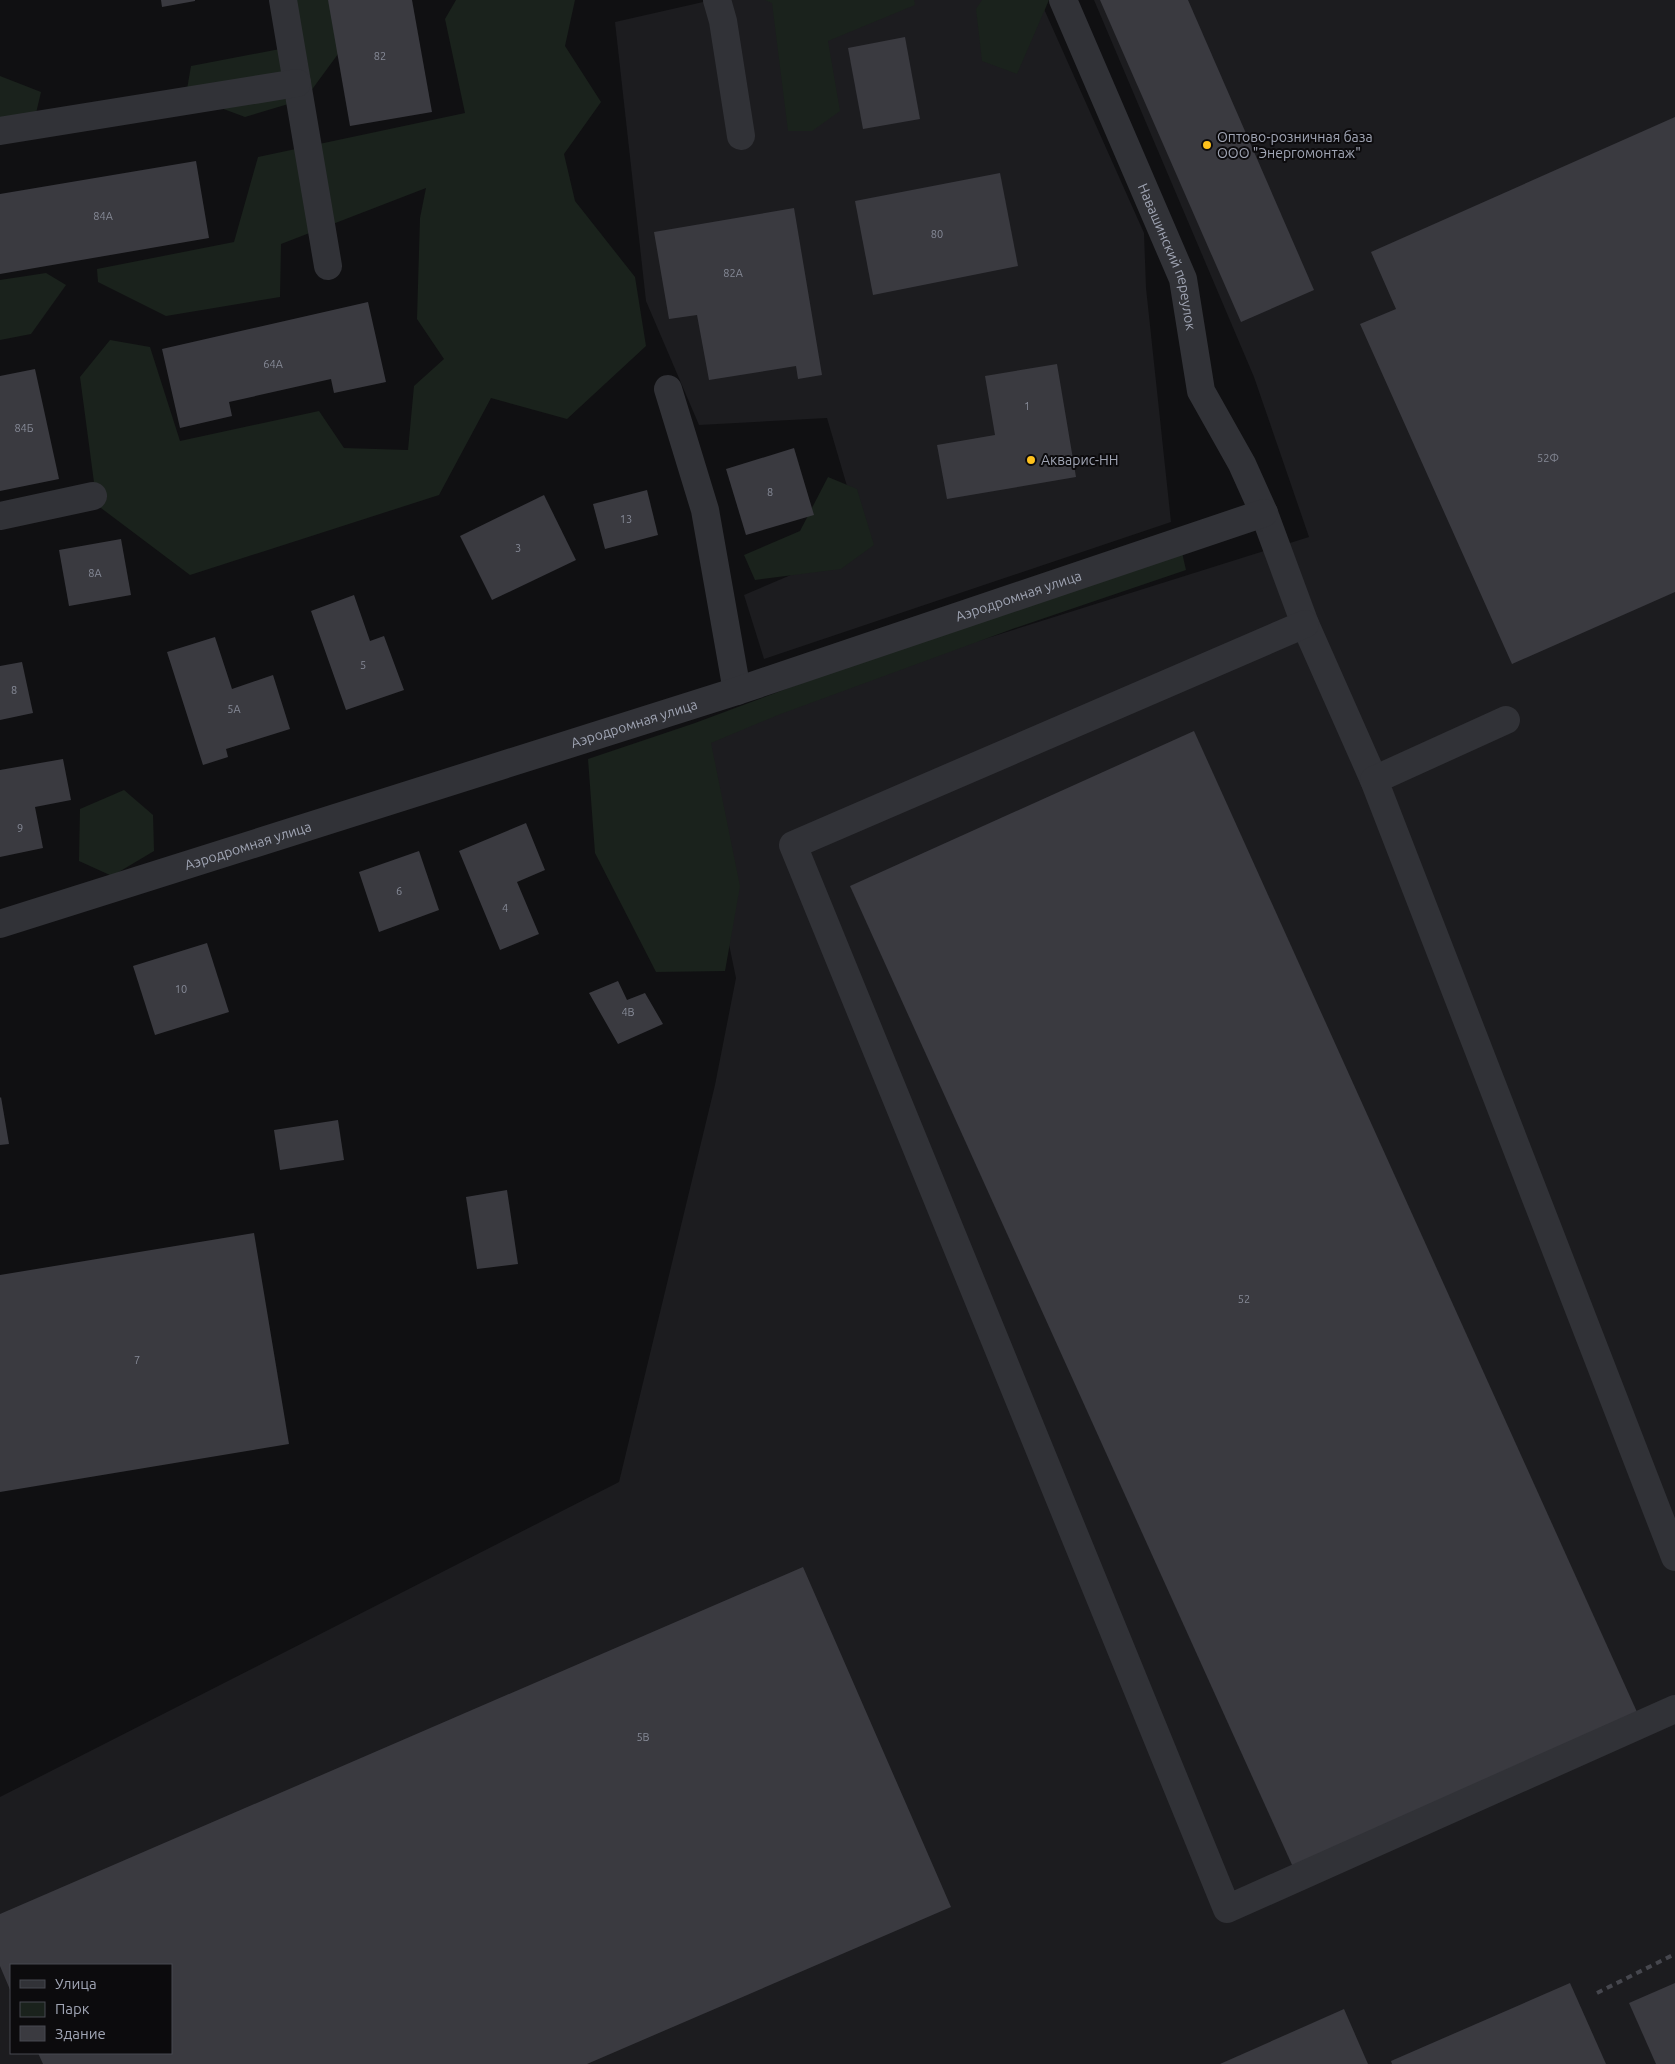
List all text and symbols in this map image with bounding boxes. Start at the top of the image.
house number: 82 [374,50,386,62]
place label: Оптово-розничная база ООО "Энергомонтаж" [1217,129,1373,161]
marker: Оптово-розничная база ООО "Энергомонтаж" [1201,139,1213,151]
street label: Навашинский переулок [1135,181,1199,331]
house number: 84А [93,210,114,222]
house number: 80 [931,228,943,240]
house number: 82А [723,267,744,279]
house number: 64А [263,358,284,370]
house number: 1 [1024,400,1030,412]
house number: 84Б [14,422,34,434]
place label: Акварис-НН [1041,452,1119,468]
house number: 52Ф [1537,452,1559,464]
marker: Акварис-НН [1025,454,1037,466]
house number: 8 [767,486,773,498]
house number: 13 [620,513,632,525]
house number: 3 [515,542,521,554]
house number: 8А [88,567,103,579]
street label: Аэродромная улица [953,567,1083,625]
house number: 5 [360,659,366,671]
house number: 8 [11,684,17,696]
street label: Аэродромная улица [569,696,699,751]
house number: 5А [227,703,242,715]
street label: Аэродромная улица [183,818,313,873]
house number: 9 [17,822,23,834]
house number: 6 [396,885,402,897]
house number: 4 [502,902,508,914]
house number: 10 [175,983,187,995]
house number: 4В [621,1006,635,1018]
house number: 52 [1238,1293,1250,1305]
house number: 7 [134,1354,140,1366]
house number: 5В [636,1731,650,1743]
legend [10,1964,172,2054]
text: Улица [55,1975,97,1992]
text: Парк [55,2000,90,2017]
text: Здание [55,2025,106,2042]

